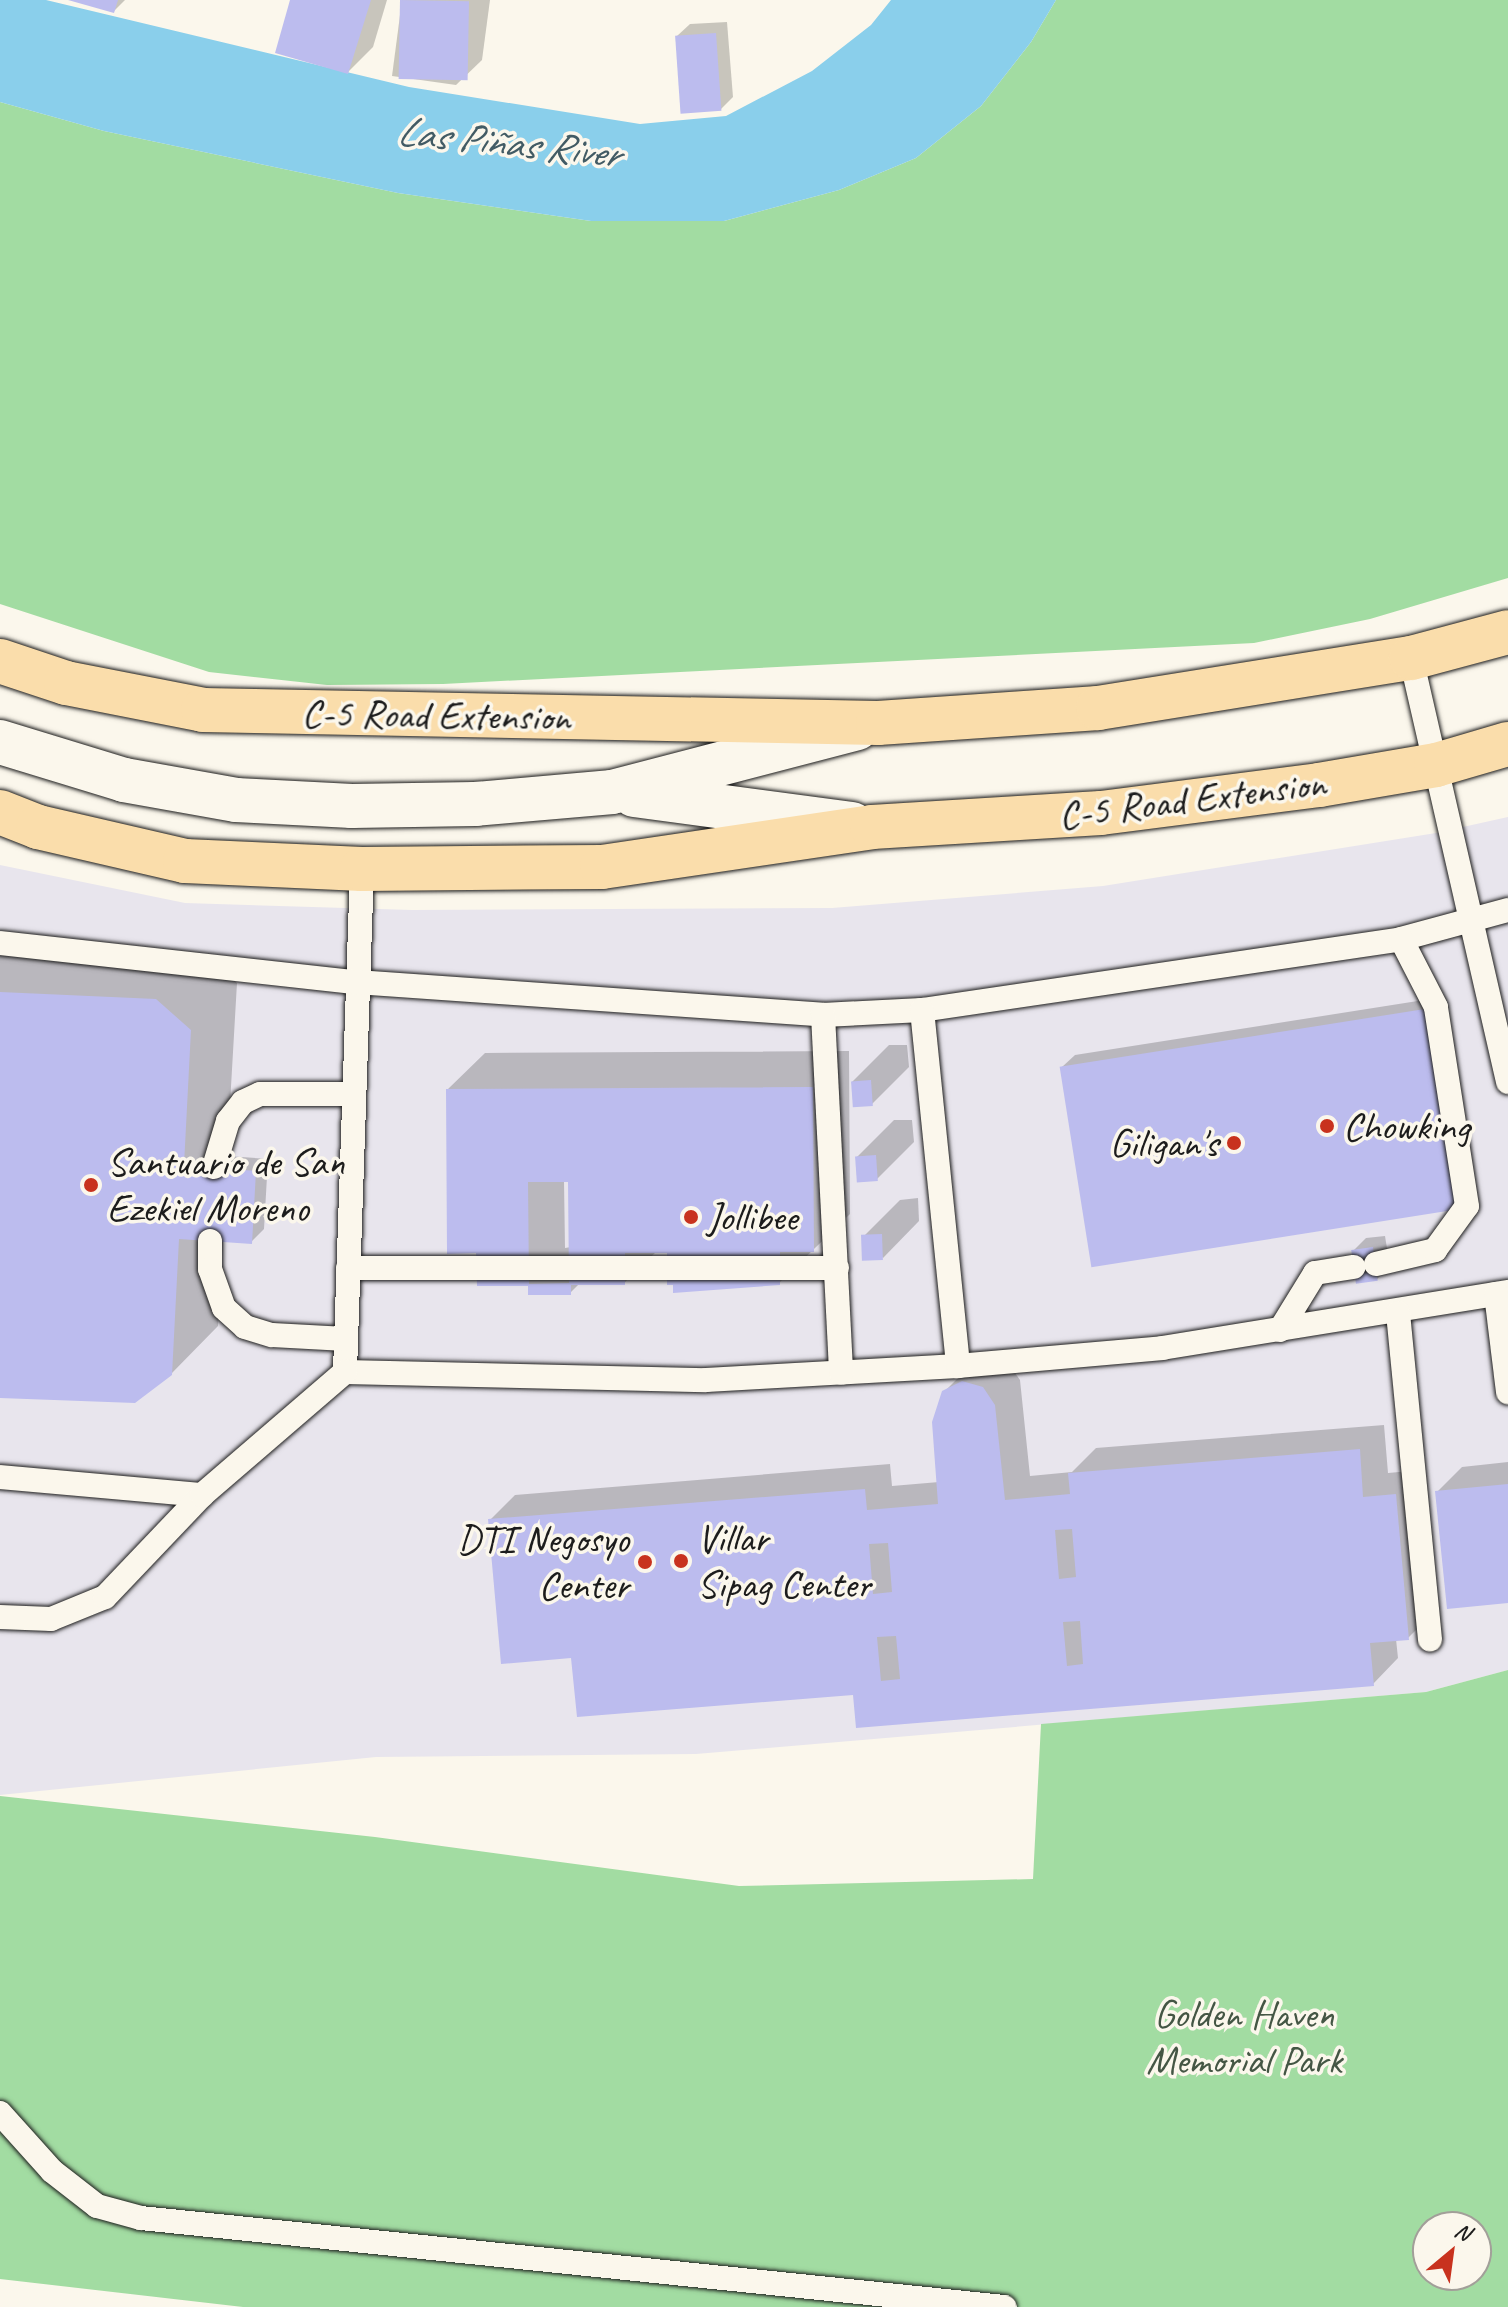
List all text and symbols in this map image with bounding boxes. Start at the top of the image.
water label: Las Piñas River [394,106,622,180]
street label: C-5 Road Extension [301,689,571,741]
street label: C-5 Road Extension [1056,759,1328,839]
place label: Chowking [1343,1102,1470,1150]
marker: Chowking [1318,1117,1336,1135]
place label: Giligan's [1109,1119,1218,1167]
marker: Giligan's [1225,1134,1243,1152]
place label: Santuario de San Ezekiel Moreno [107,1138,345,1232]
marker: Santuario de San Ezekiel Moreno [82,1176,100,1194]
place label: Jollibee [707,1193,797,1241]
marker: Jollibee [682,1208,700,1226]
place label: Villar Sipag Center [697,1514,870,1608]
place label: DTI Negosyo Center [455,1515,629,1609]
marker: Villar Sipag Center [672,1552,690,1570]
marker: DTI Negosyo Center [636,1553,654,1571]
park label: Golden Haven Memorial Park [1145,1990,1343,2084]
north arrow [1412,2211,1492,2291]
text: N [1450,2216,1475,2247]

